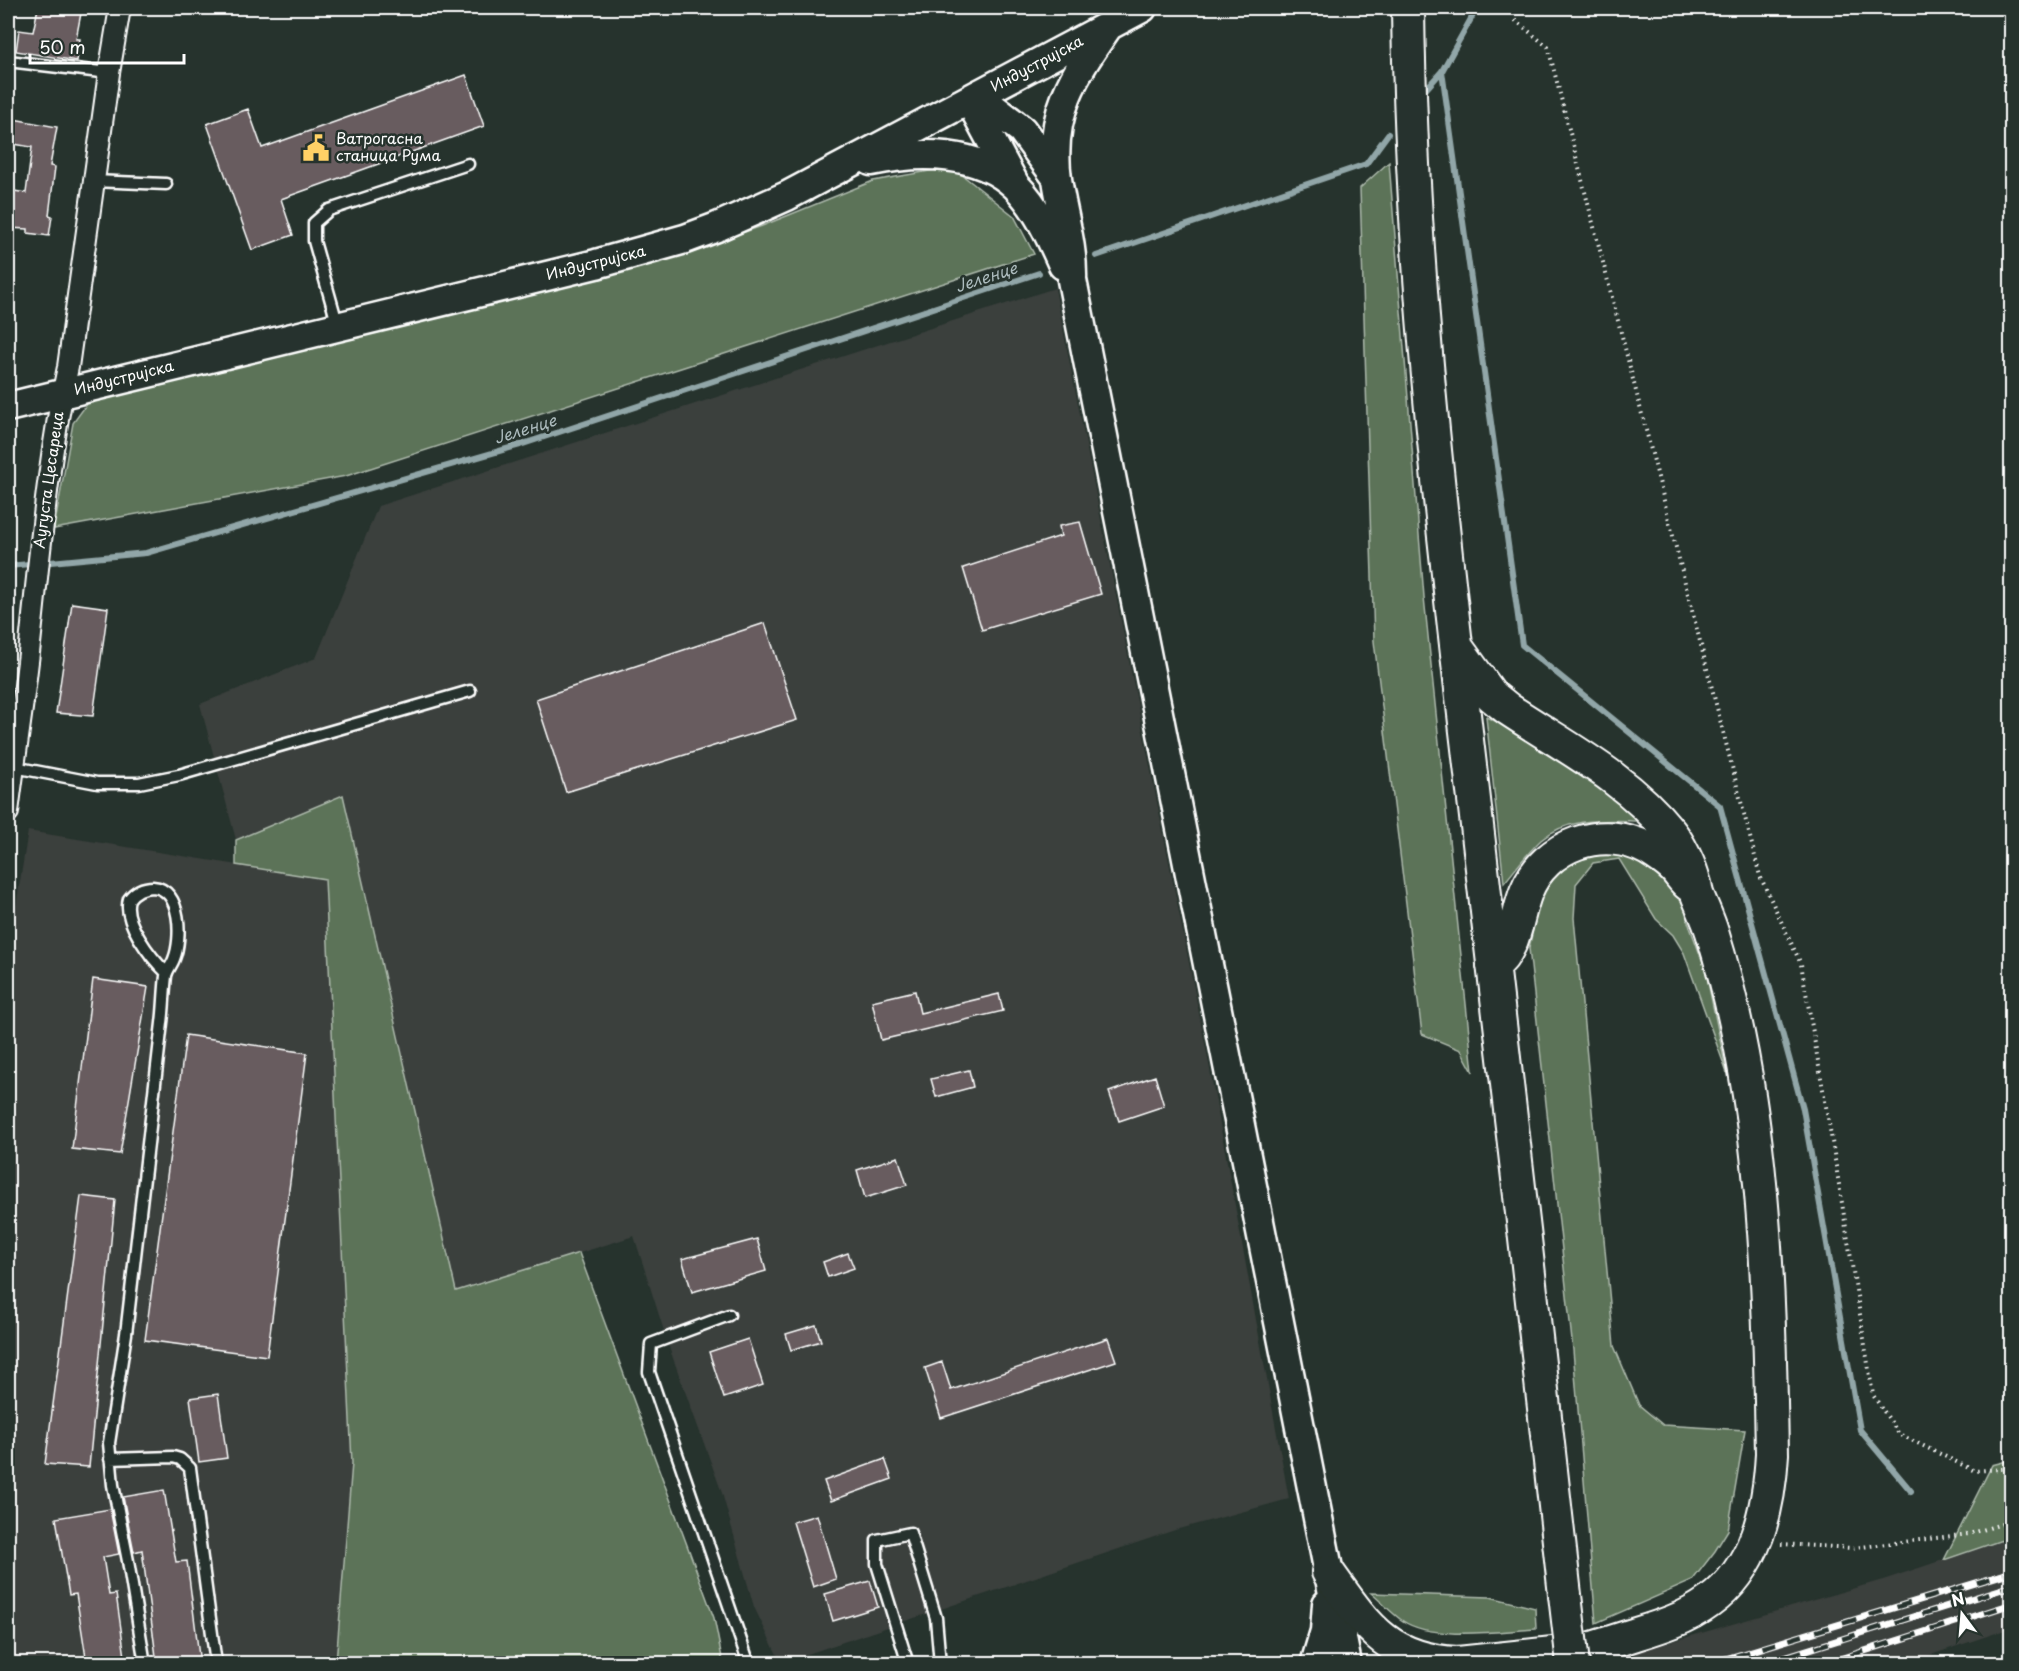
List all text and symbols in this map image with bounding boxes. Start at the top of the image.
scale bar [30,27,184,65]
street label: Индустријска [986,28,1087,97]
text: 50 m [39,33,86,60]
place label: Ватрогасна станица Рума [336,126,442,166]
public building icon: Ватрогасна станица Рума [301,133,331,163]
street label: Индустријска [543,238,649,285]
water label: Јеленце [952,254,1021,297]
street label: Индустријска [71,353,177,400]
water label: Јеленце [491,407,560,449]
street label: Аугуста Цесареца [27,409,69,550]
north arrow [1932,1584,1992,1644]
text: N [1948,1585,1967,1612]

